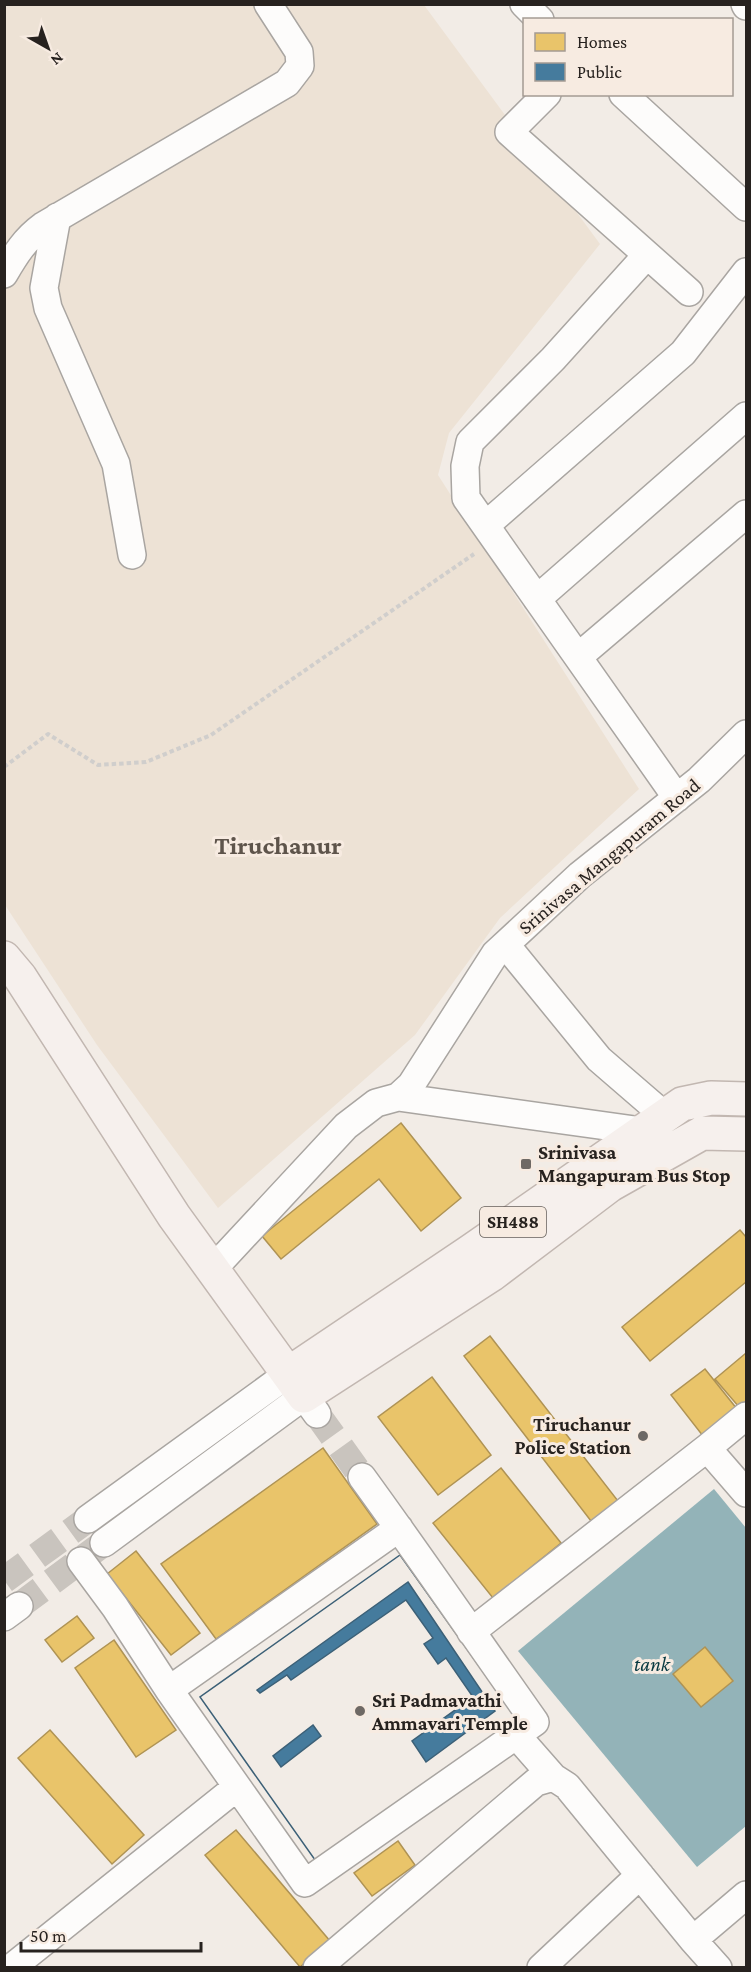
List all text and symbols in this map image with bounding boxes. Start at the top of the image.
north arrow [18,18,78,78]
legend [523,18,733,96]
text: Homes [577,32,627,52]
text: N [48,49,67,69]
text: Public [577,62,622,82]
street label: Srinivasa Mangapuram Road [514,773,705,939]
district label: Tiruchanur [214,831,342,860]
place label: Srinivasa Mangapuram Bus Stop [538,1141,730,1186]
marker: Srinivasa Mangapuram Bus Stop [519,1157,533,1171]
road number: SH488 [480,1207,546,1237]
place label: Tiruchanur Police Station [514,1413,632,1458]
marker: Tiruchanur Police Station [636,1429,650,1443]
water label: tank [634,1652,671,1676]
place label: Sri Padmavathi Ammavari Temple [371,1689,528,1734]
marker: Sri Padmavathi Ammavari Temple [353,1704,367,1718]
scale bar [21,1915,201,1953]
text: 50 m [30,1926,67,1946]

